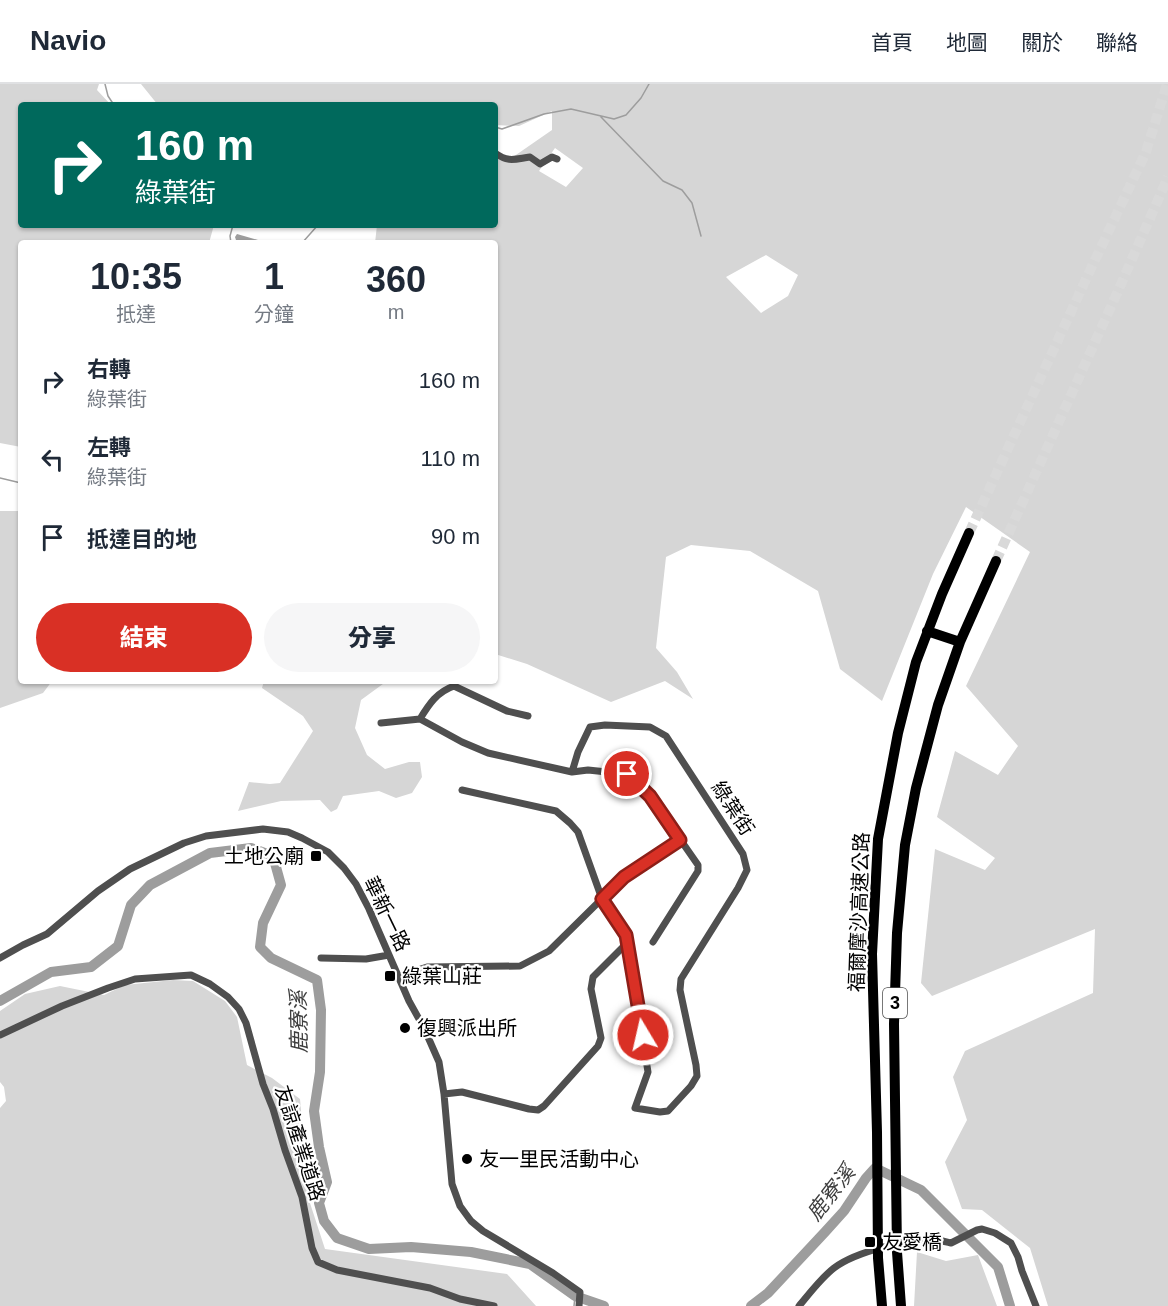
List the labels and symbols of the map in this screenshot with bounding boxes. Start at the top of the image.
pin [601,748,652,799]
street label: 綠葉街 [707,777,759,839]
street label: 福爾摩沙高速公路 [845,832,873,992]
place label: 土地公廟 [224,845,304,867]
marker: 土地公廟 [309,849,323,863]
street label: 華新一路 [360,873,414,955]
place label: 綠葉山莊 [402,965,482,987]
marker: 綠葉山莊 [383,969,397,983]
water label: 鹿寮溪 [286,987,311,1054]
road number: 3 [883,988,907,1018]
position arrow [611,1003,675,1067]
place label: 復興派出所 [417,1017,517,1039]
marker: 復興派出所 [398,1021,412,1035]
street label: 友諒產業道路 [271,1083,329,1203]
place label: 友一里民活動中心 [479,1148,639,1170]
marker: 友一里民活動中心 [460,1152,474,1166]
water label: 鹿寮溪 [802,1158,861,1225]
place label: 友愛橋 [882,1231,942,1253]
marker: 友愛橋 [863,1235,877,1249]

